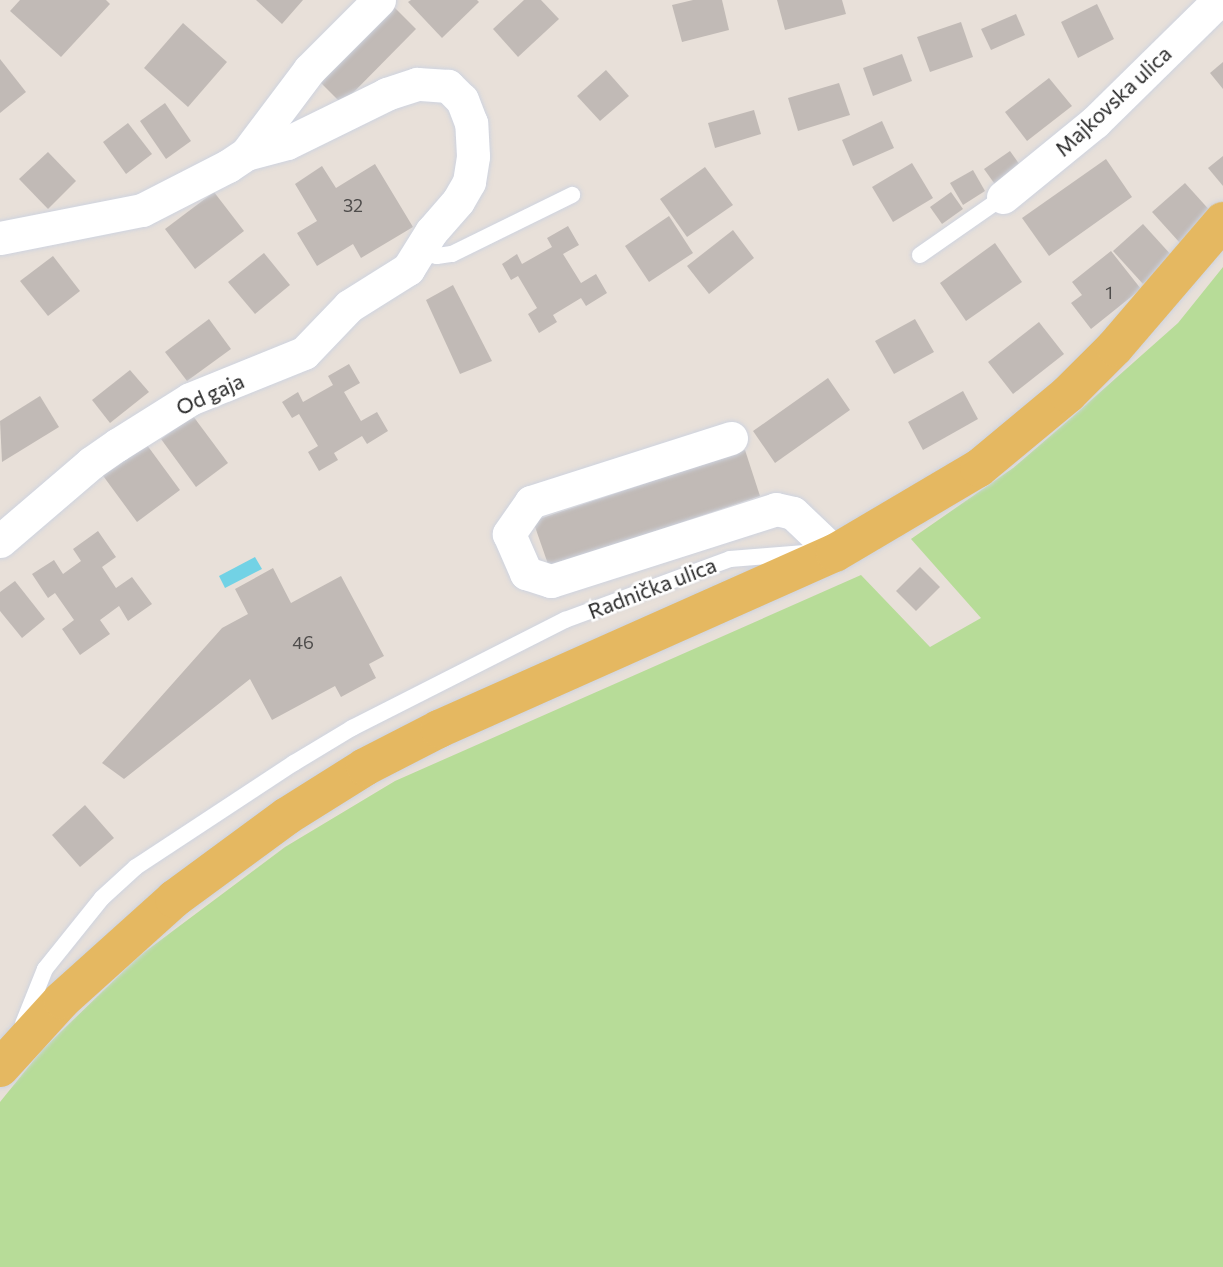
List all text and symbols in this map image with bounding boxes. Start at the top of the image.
street label: Majkovska ulica [1050,41,1176,161]
house number: 32 [343,194,363,216]
house number: 1 [1105,281,1113,303]
street label: Od gaja [172,368,248,420]
street label: Radnička ulica [584,552,720,624]
house number: 46 [292,631,314,653]

